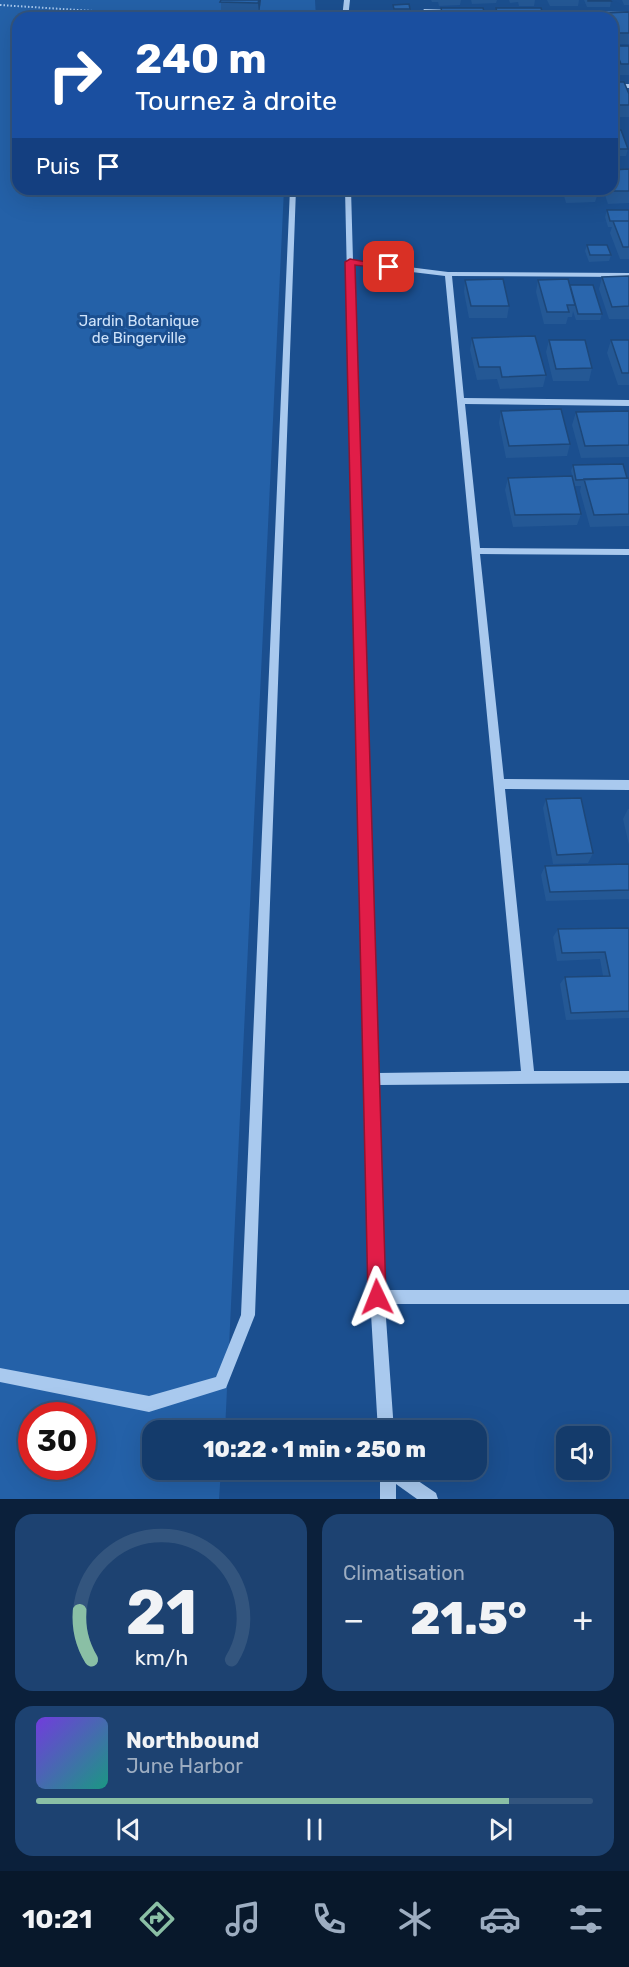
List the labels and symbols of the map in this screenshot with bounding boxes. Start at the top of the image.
pin [363,241,414,292]
park label: Jardin Botanique de Bingerville [79,312,199,347]
position arrow [345,1265,409,1329]
speed limit sign: 30 [18,1402,96,1480]

